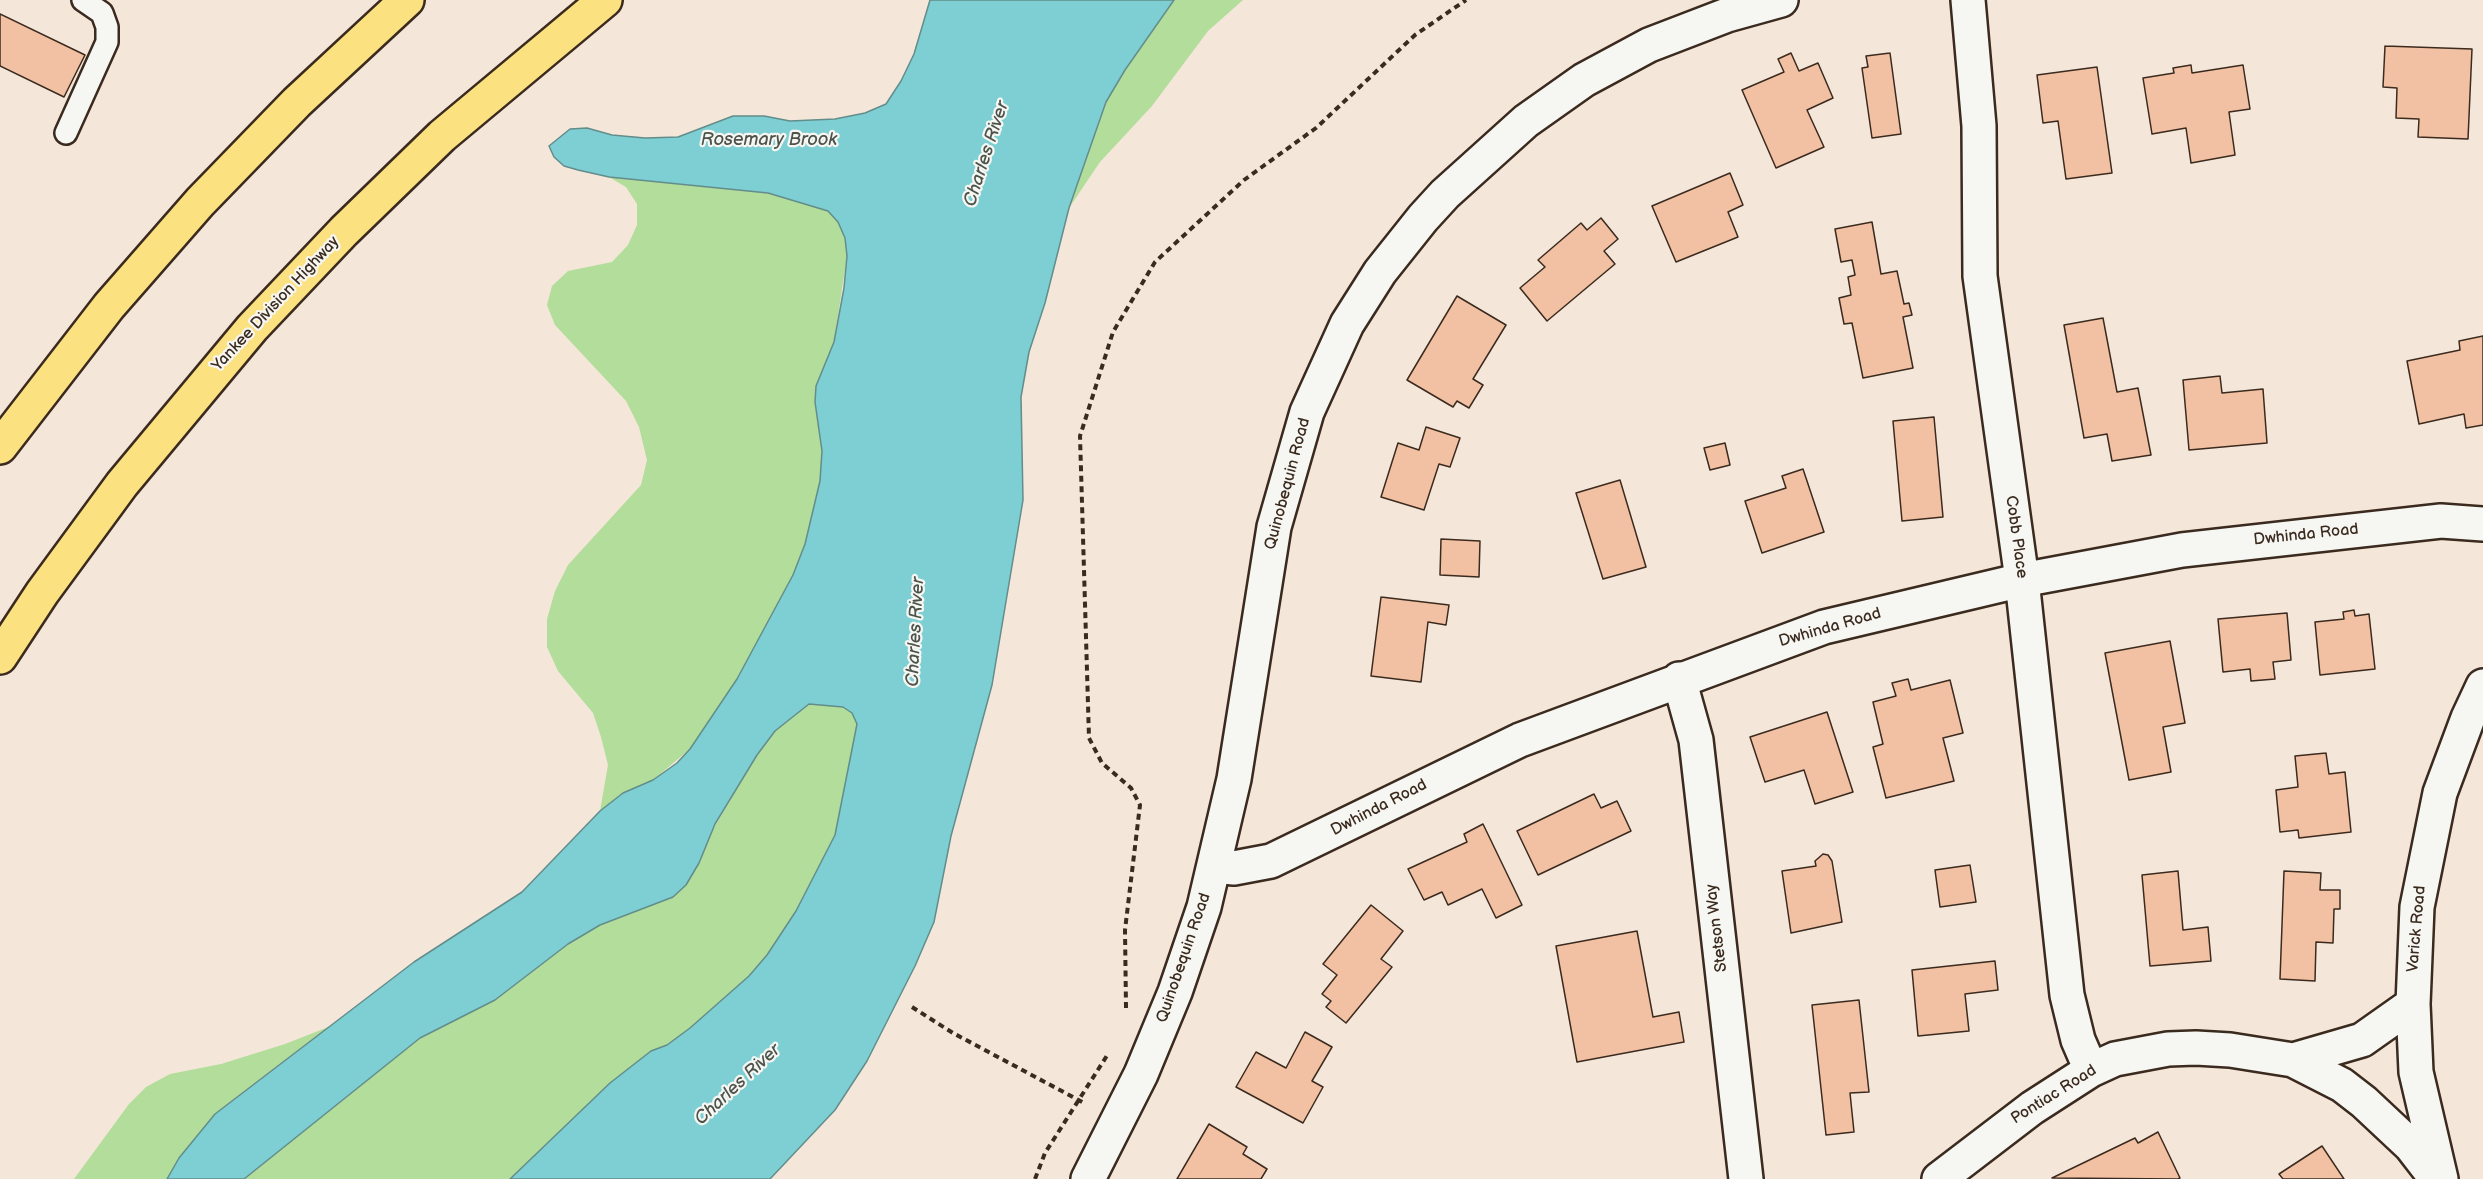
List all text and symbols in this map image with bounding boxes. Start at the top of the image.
water label: Charles River [960,99,1014,209]
water label: Rosemary Brook [701,129,837,151]
street label: Yankee Division Highway [208,233,344,375]
street label: Quinobequin Road [1261,416,1315,552]
street label: Cobb Place [2001,494,2031,580]
street label: Dwhinda Road [2253,520,2359,550]
water label: Charles River [902,577,930,687]
street label: Dwhinda Road [1777,604,1883,652]
street label: Dwhinda Road [1328,776,1430,840]
street label: Stetson Way [1702,883,1732,973]
street label: Varick Road [2404,885,2430,973]
street label: Quinobequin Road [1153,891,1215,1025]
water label: Charles River [691,1040,785,1130]
street label: Pontiac Road [2008,1061,2100,1129]

